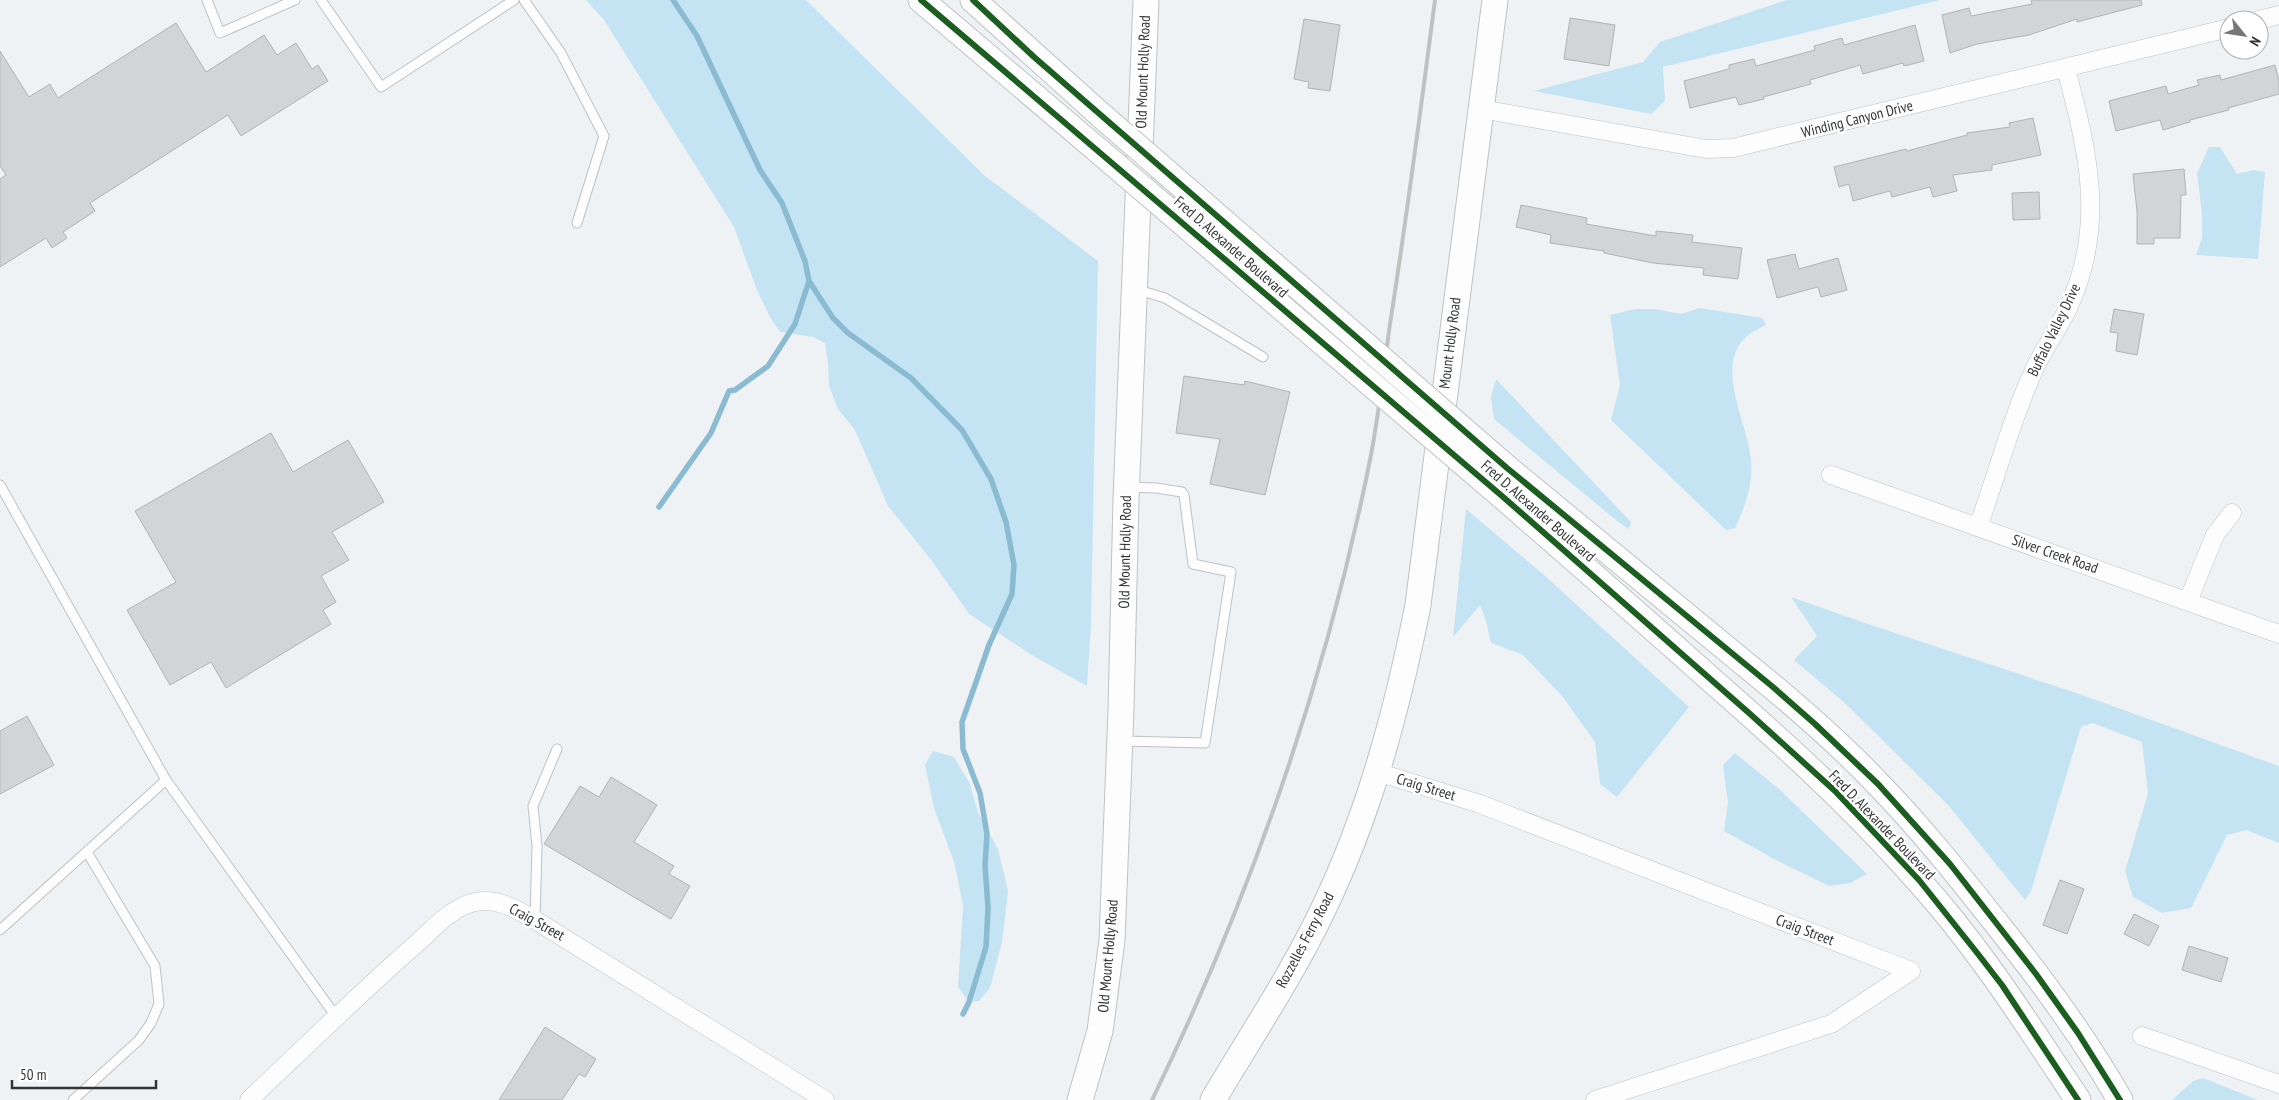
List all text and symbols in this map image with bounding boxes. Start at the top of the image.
north arrow [2219,10,2269,60]
street label: Old Mount Holly Road [1131,15,1154,129]
text: N [2246,34,2265,49]
street label: Winding Canyon Drive [1799,95,1915,142]
street label: Fred D. Alexander Boulevard [1170,192,1292,301]
street label: Buffalo Valley Drive [2023,280,2084,379]
street label: Mount Holly Road [1434,296,1465,390]
street label: Fred D. Alexander Boulevard [1477,456,1599,565]
street label: Old Mount Holly Road [1114,495,1135,609]
street label: Silver Creek Road [2010,530,2101,577]
street label: Fred D. Alexander Boulevard [1825,766,1940,884]
street label: Craig Street [1394,769,1458,804]
street label: Rozzelles Ferry Road [1271,889,1338,991]
street label: Craig Street [506,899,568,945]
street label: Old Mount Holly Road [1093,899,1122,1013]
street label: Craig Street [1773,910,1837,949]
scale bar [12,1058,156,1090]
text: 50 m [20,1065,46,1084]

